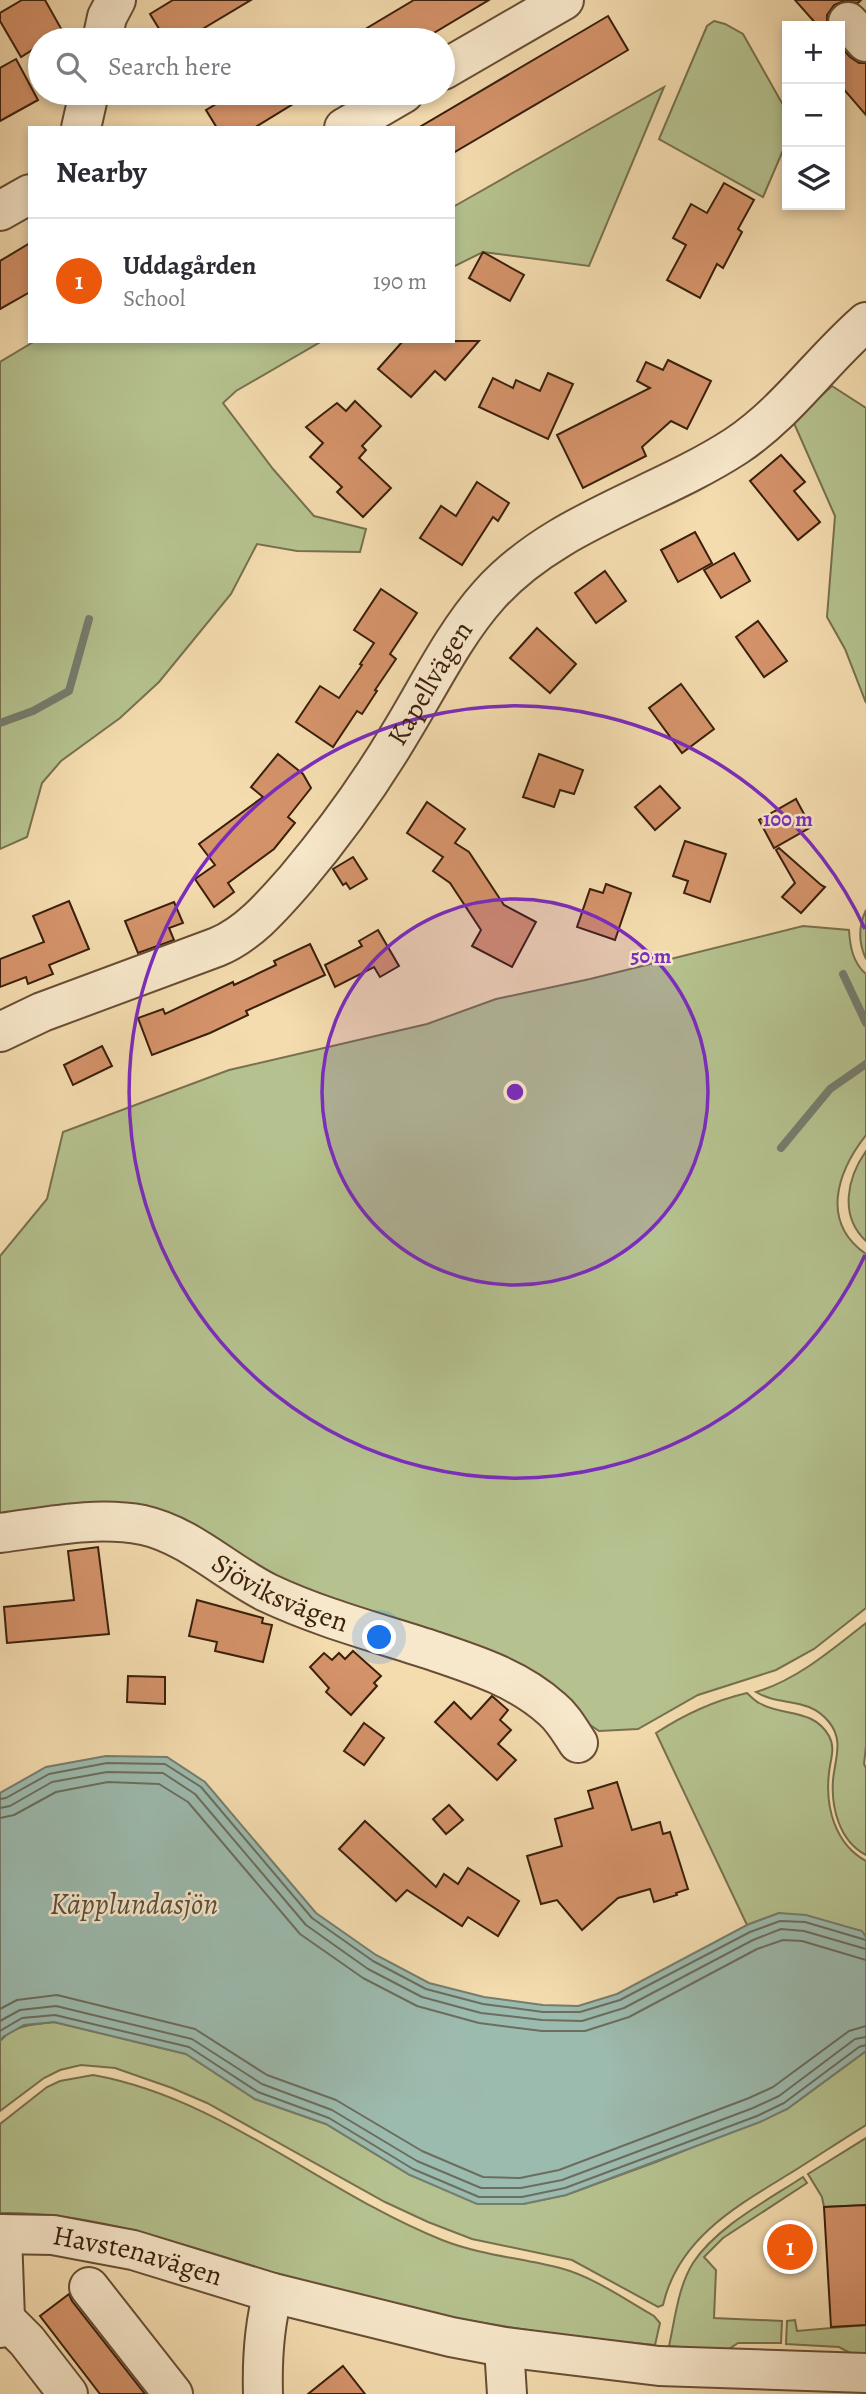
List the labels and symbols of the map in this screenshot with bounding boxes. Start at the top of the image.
street label: Kapellvägen [378,613,482,753]
text: 100 m [763,805,813,833]
text: 50 m [631,942,672,970]
centre of rings [503,1080,527,1104]
street label: Sjöviksvägen [204,1544,353,1642]
your location [362,1620,396,1654]
water label: Käpplundasjön [50,1884,218,1924]
street label: Havstenavägen [50,2216,227,2295]
pin: 1 [767,2221,813,2273]

